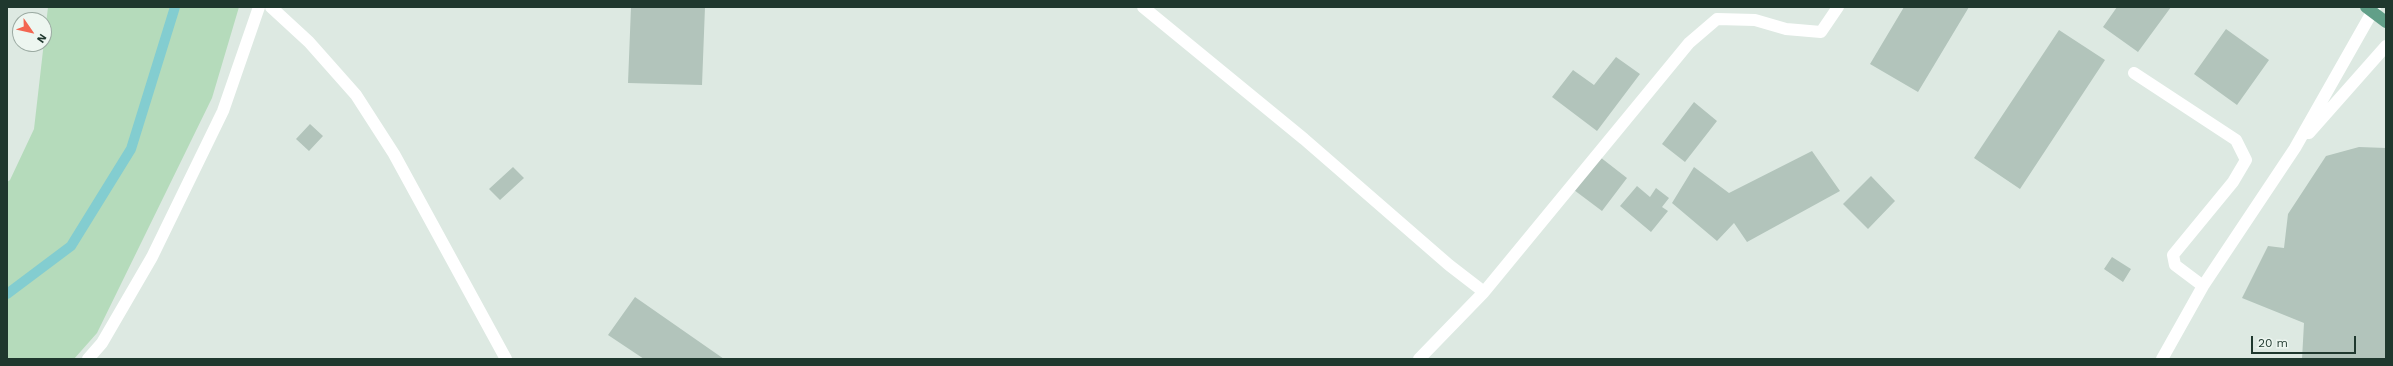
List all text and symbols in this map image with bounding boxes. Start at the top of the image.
north arrow [12,12,52,52]
text: N [34,31,49,45]
scale bar [2253,328,2358,354]
text: 20 m [2258,336,2288,350]

